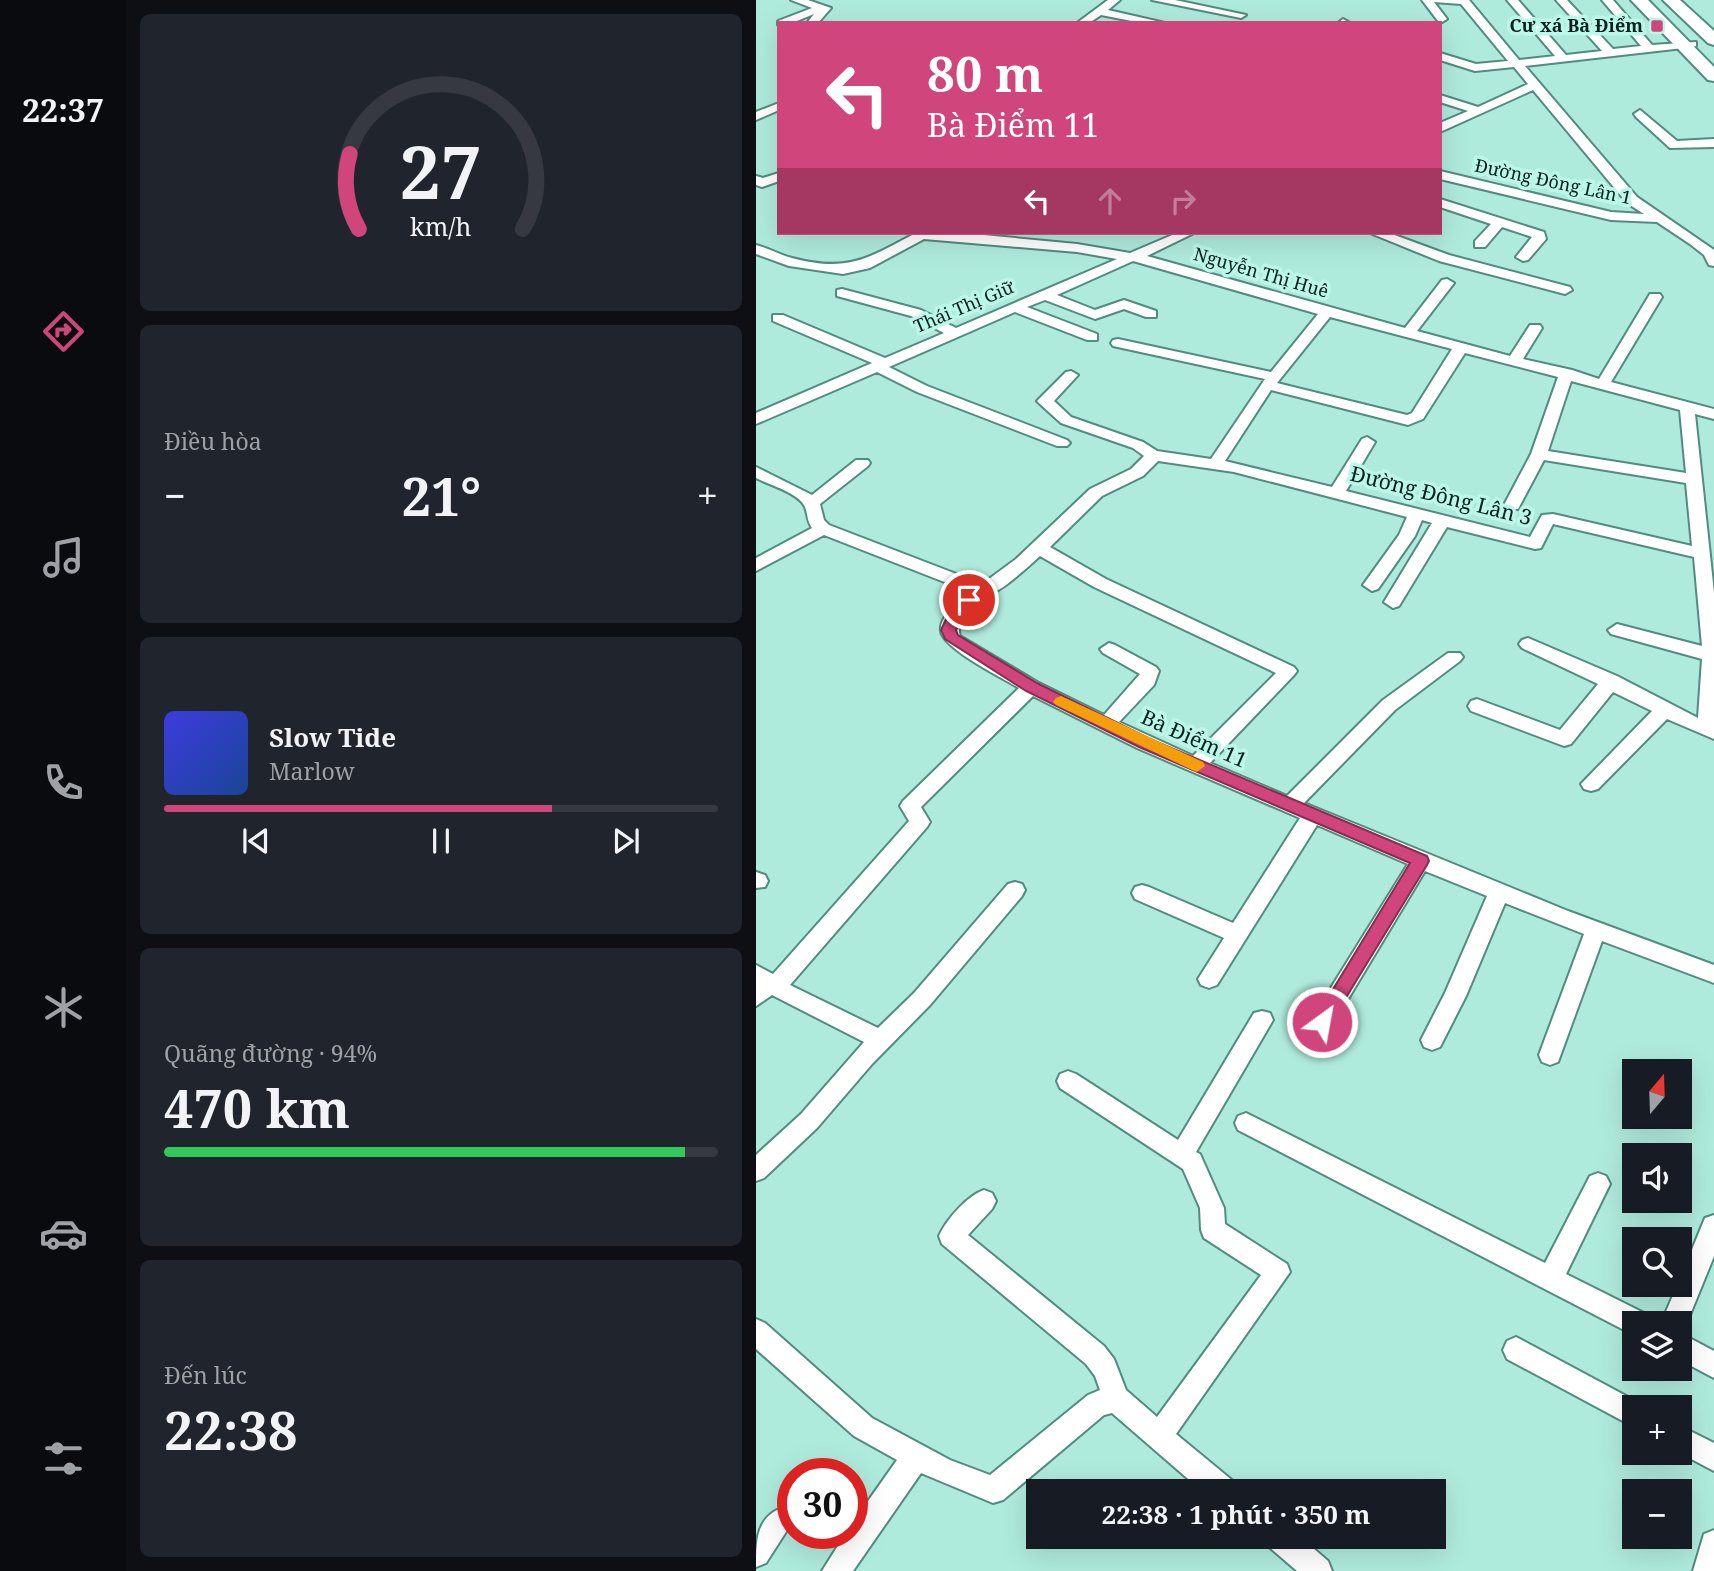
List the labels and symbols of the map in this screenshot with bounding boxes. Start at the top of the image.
place label: Cư xá Bà Điểm [1509,13,1643,37]
marker: Cư xá Bà Điểm [1649,18,1665,34]
street label: Đường Đông Lân 1 [1473,153,1634,209]
street label: Nguyễn Thị Huê [1191,241,1331,303]
street label: Thái Thị Giữ [910,274,1018,338]
street label: Đường Đông Lân 3 [1347,459,1535,531]
pin [939,570,999,630]
street label: Bà Điểm 11 [1137,702,1252,774]
position arrow [1285,985,1359,1059]
north arrow [1622,1059,1692,1129]
speed limit sign: 30 [777,1458,868,1549]

